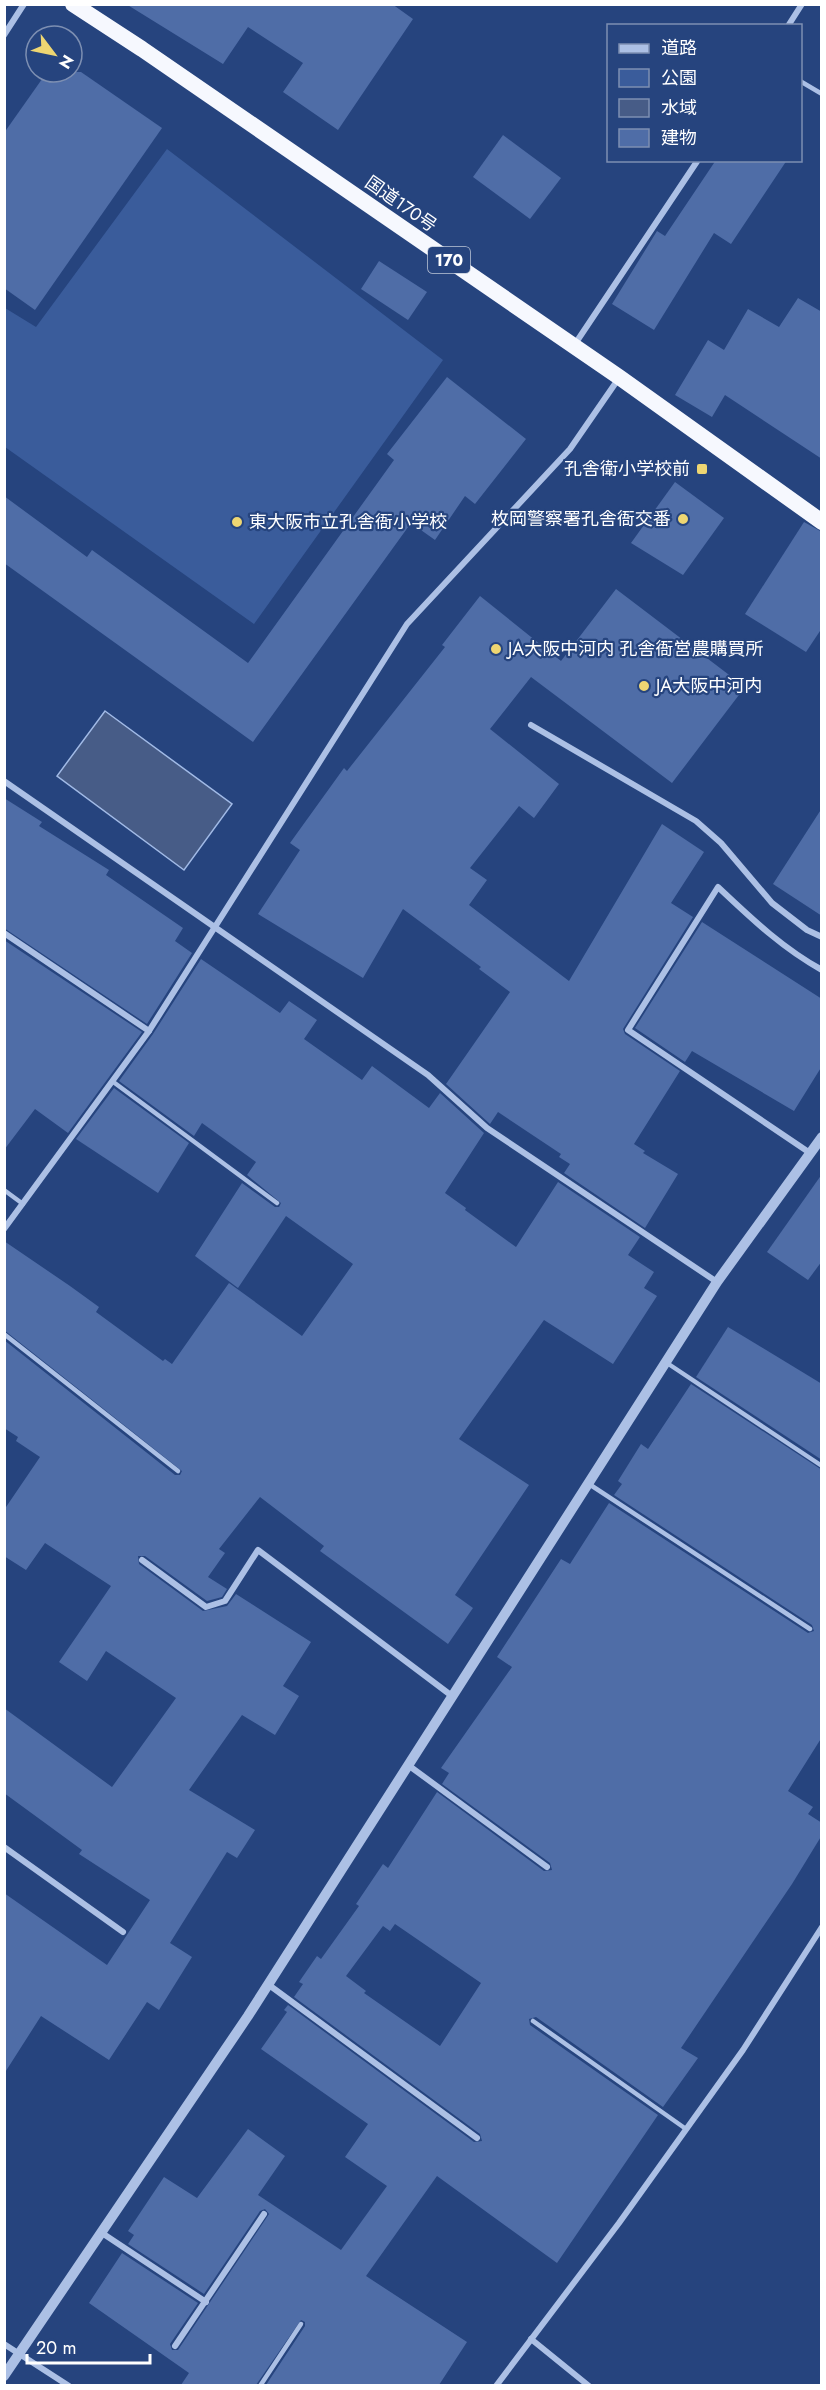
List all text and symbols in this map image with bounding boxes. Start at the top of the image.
north arrow [24,24,84,84]
legend [607,24,802,162]
text: 道路 [661,35,697,61]
text: N [53,50,79,73]
text: 公園 [661,65,697,91]
text: 水域 [661,95,697,121]
text: 建物 [661,125,697,151]
street label: 国道170号 [360,170,442,238]
road number: 170 [428,247,470,273]
place label: 孔舎衛小学校前 [564,456,690,482]
marker: 孔舎衛小学校前 [695,462,709,476]
place label: 枚岡警察署孔舎衙交番 [491,506,671,532]
place label: 東大阪市立孔舎衙小学校 [249,509,447,535]
marker: 枚岡警察署孔舎衙交番 [676,512,690,526]
marker: 東大阪市立孔舎衙小学校 [230,515,244,529]
place label: JA大阪中河内 孔舎衙営農購買所 [506,636,764,662]
marker: JA大阪中河内 孔舎衙営農購買所 [489,642,503,656]
place label: JA大阪中河内 [654,673,762,699]
marker: JA大阪中河内 [637,679,651,693]
scale bar [27,2327,150,2365]
text: 20 m [36,2335,76,2361]

